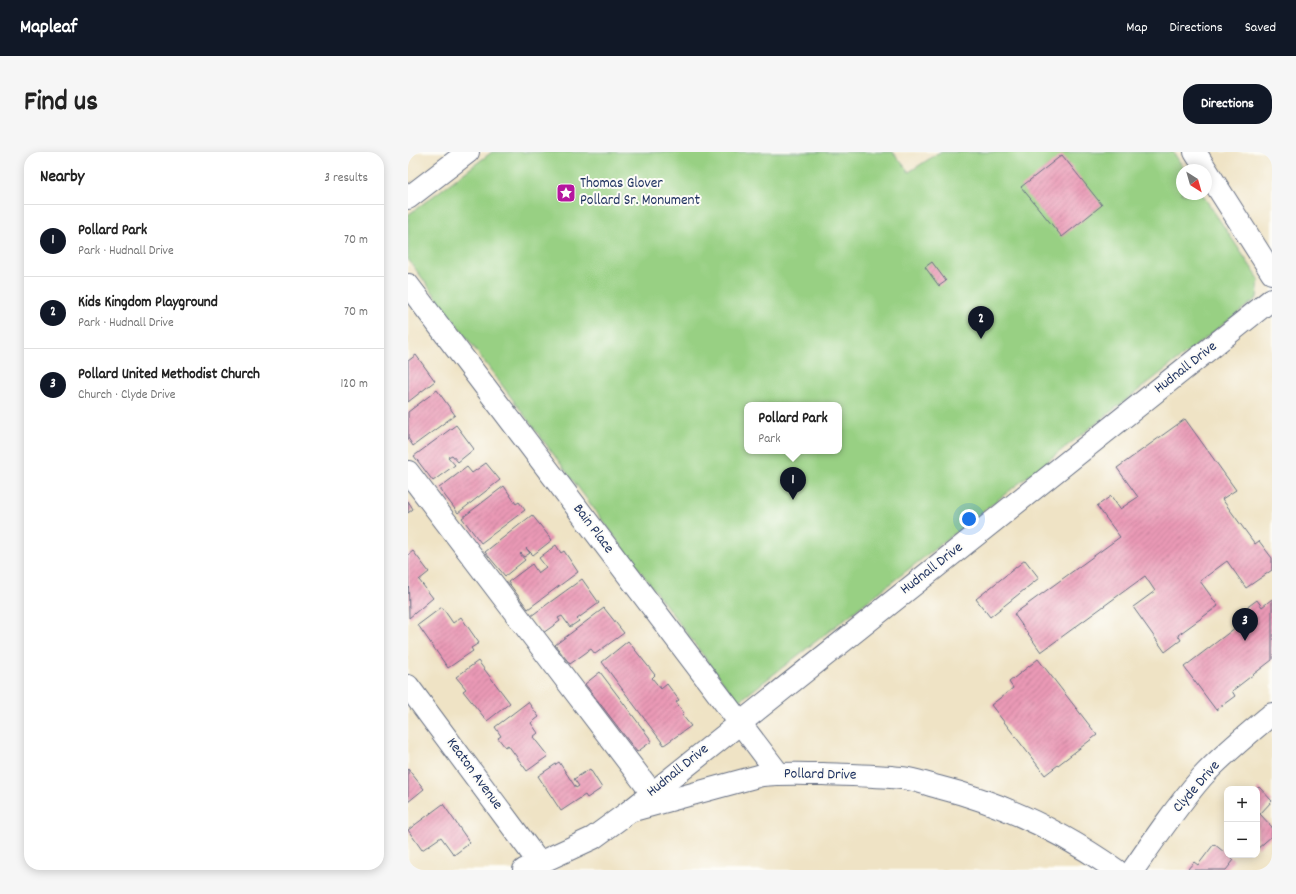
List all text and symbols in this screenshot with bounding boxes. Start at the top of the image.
text: Mapleaf [20,15,77,42]
text: Map [1126,18,1148,38]
text: Directions [1170,18,1223,38]
text: Saved [1245,18,1276,38]
text: Find us [24,84,98,124]
button: Directions [1183,84,1272,124]
north arrow [1176,164,1212,200]
text: Nearby [40,166,84,190]
text: 3 results [324,169,368,188]
place label: Thomas Glover Pollard Sr. Monument [580,173,700,212]
place icon: Thomas Glover Pollard Sr. Monument [555,182,577,204]
text: Pollard Park [78,220,147,242]
text: 1 [52,231,54,250]
text: 70 m [344,231,368,250]
text: Park · Hudnall Drive [78,242,174,261]
text: Kids Kingdom Playground [78,292,218,314]
text: 2 [50,303,56,322]
text: 70 m [344,303,368,322]
pin: 2 [968,306,994,339]
text: Park · Hudnall Drive [78,314,174,333]
street label: Hudnall Drive [1150,336,1222,400]
text: Pollard United Methodist Church [78,364,260,386]
text: 3 [50,375,56,394]
text: 120 m [340,375,368,394]
text: Church · Clyde Drive [78,386,176,405]
popup [744,402,842,454]
text: Pollard Park [758,408,828,430]
text: Park [758,430,781,449]
pin: 1 [780,467,806,500]
street label: Bain Place [567,499,619,559]
your location [959,509,979,529]
street label: Hudnall Drive [896,537,968,601]
pin: 3 [1232,608,1258,641]
street label: Keaton Avenue [440,733,508,815]
street label: Hudnall Drive [642,739,714,803]
street label: Clyde Drive [1168,756,1226,818]
street label: Pollard Drive [784,763,857,787]
map controls [1224,786,1260,858]
button: + [1224,786,1260,822]
button: − [1224,822,1260,858]

